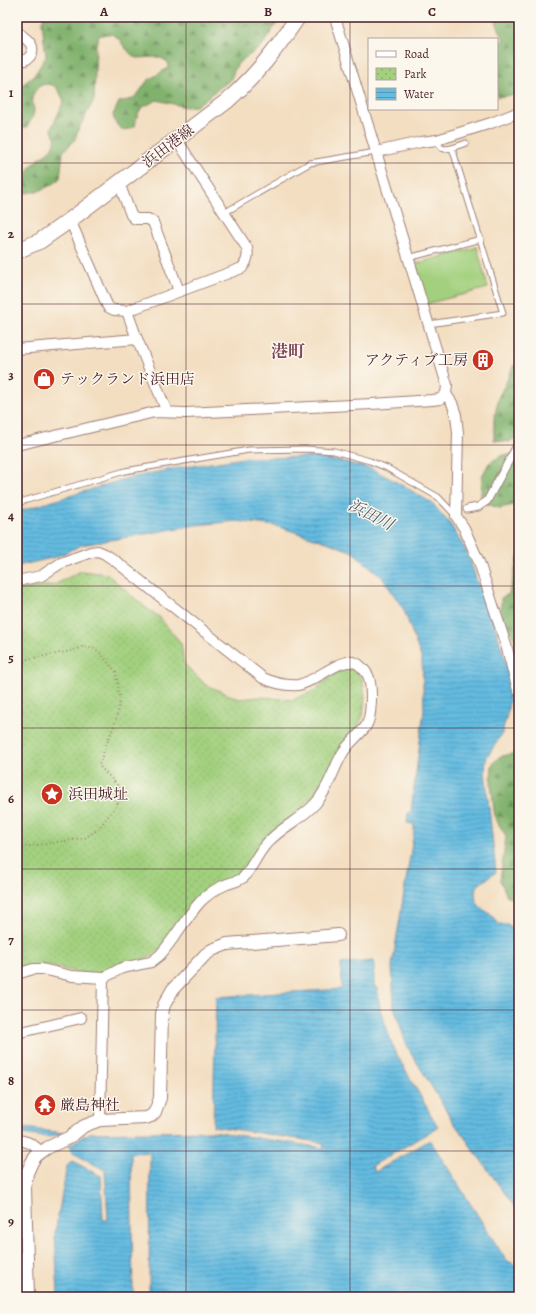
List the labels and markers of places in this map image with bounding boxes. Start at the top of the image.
building icon: アクティブ工房 [470,347,496,373]
place label: アクティブ工房 [365,350,468,370]
shop icon: テックランド浜田店 [31,366,57,392]
place label: テックランド浜田店 [60,369,195,389]
place icon: 浜田城址 [39,781,65,807]
place label: 浜田城址 [68,784,128,804]
temple icon: 厳島神社 [32,1092,58,1118]
place label: 厳島神社 [60,1095,120,1115]

